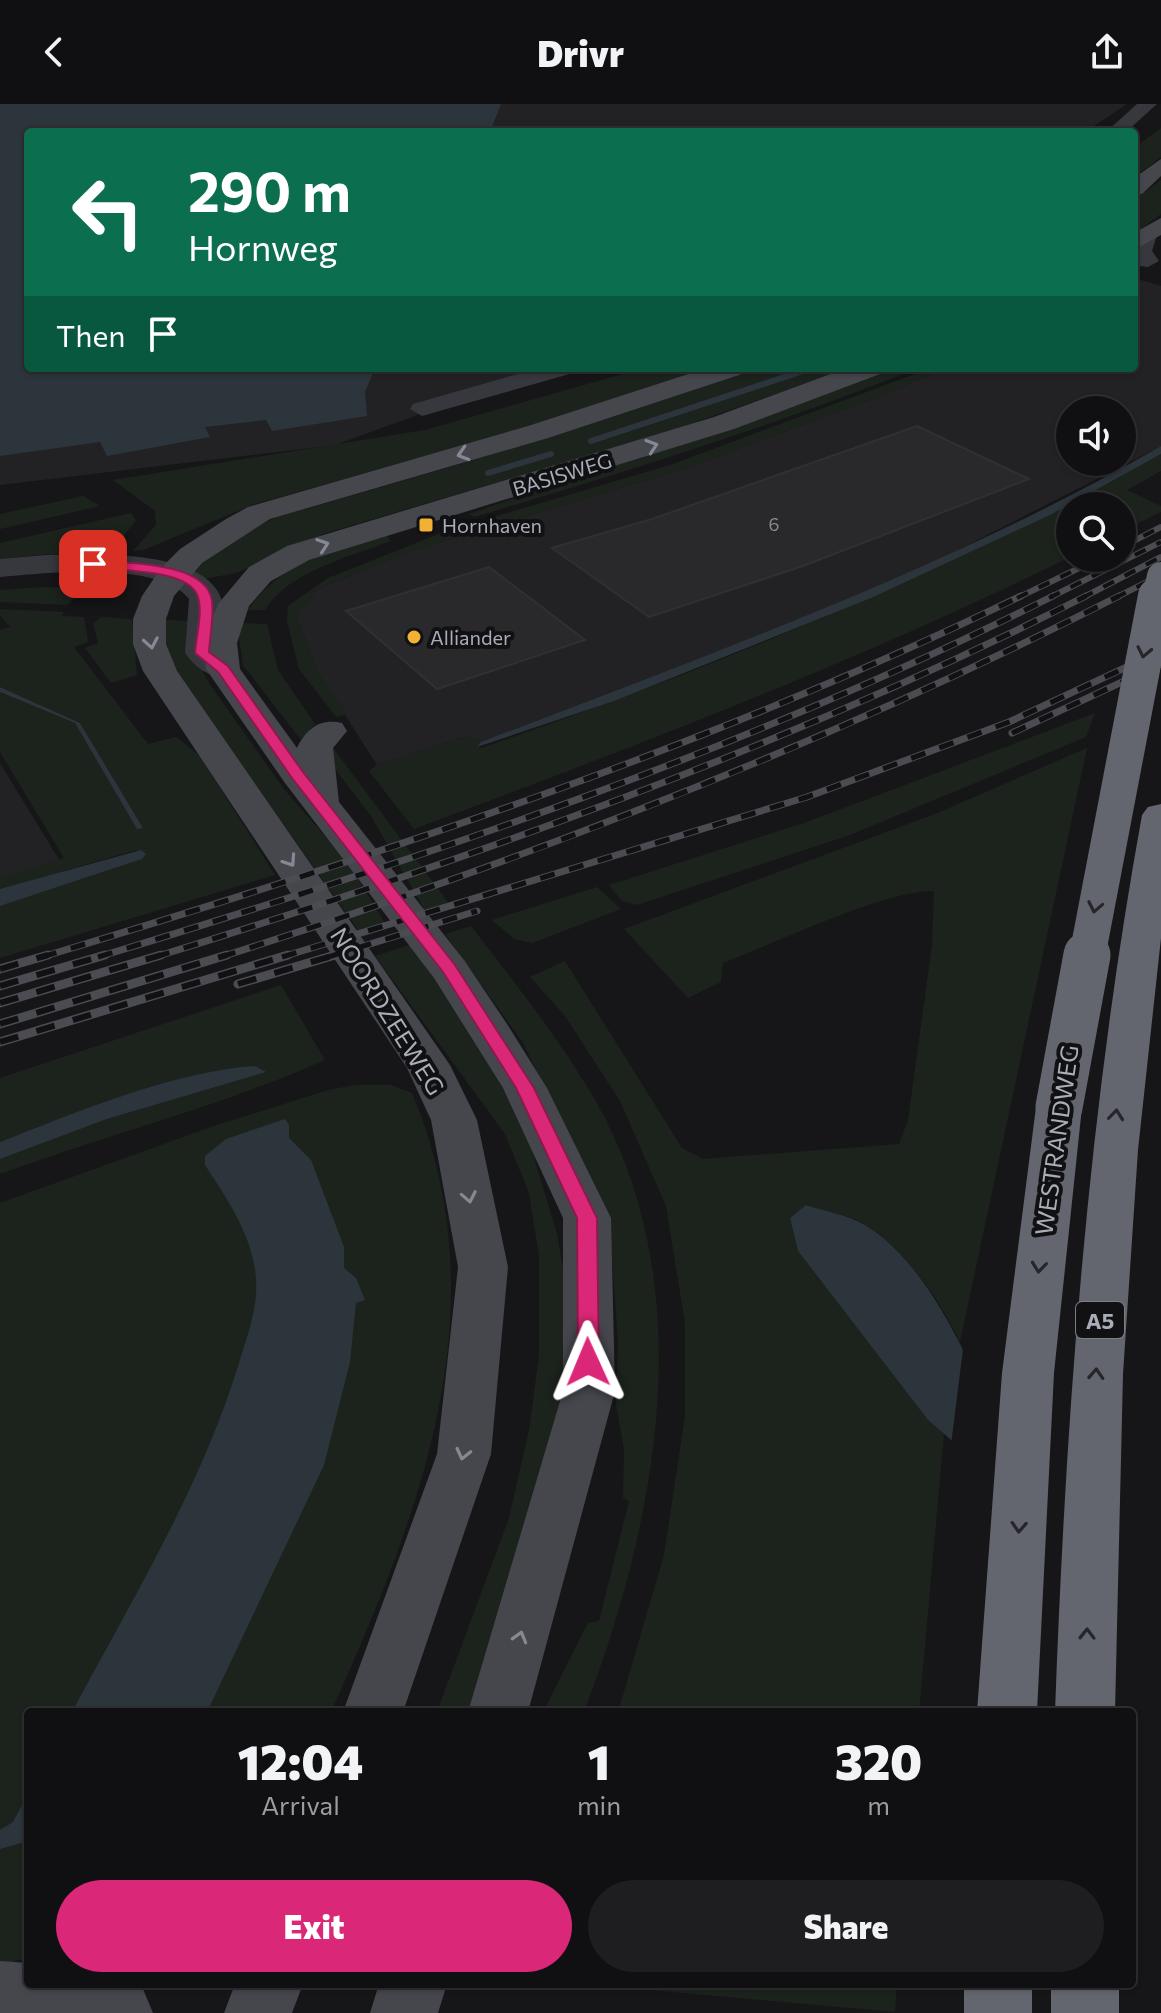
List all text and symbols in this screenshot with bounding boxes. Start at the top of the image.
icon: back [32,30,76,74]
text: Drivr [537,30,624,74]
icon: share [1085,30,1129,74]
text: 290 m [188,155,351,224]
icon: left [56,160,160,264]
text: Hornweg [188,224,338,268]
icon: arrive [141,312,185,356]
text: Then [56,316,125,353]
map controls [1056,396,1136,572]
button: sound [1056,396,1136,476]
one-way arrow [645,439,659,455]
one-way arrow [457,445,471,461]
street label: BASISWEG [510,448,614,500]
button: search [1056,492,1136,572]
place label: Hornhaven [442,513,542,537]
house number: 6 [769,513,779,535]
marker: Hornhaven [417,516,435,534]
pin [59,530,127,598]
one-way arrow [315,538,329,554]
icon: arrive [71,542,115,586]
place label: Alliander [430,625,511,649]
marker: Alliander [405,628,423,646]
one-way arrow [141,636,158,650]
one-way arrow [1136,644,1153,658]
one-way arrow [280,853,295,867]
one-way arrow [1087,900,1104,914]
street label: NOORDZEEWEG [325,922,451,1100]
street label: WESTRANDWEG [1028,1043,1084,1237]
one-way arrow [1107,1108,1124,1121]
one-way arrow [460,1189,477,1203]
one-way arrow [1030,1261,1047,1274]
road number: A5 [1076,1302,1124,1338]
position arrow [546,1320,630,1404]
one-way arrow [1087,1367,1104,1380]
one-way arrow [455,1447,472,1461]
one-way arrow [1010,1521,1027,1533]
one-way arrow [1078,1627,1095,1640]
one-way arrow [511,1631,527,1645]
text: 12:04 [238,1731,363,1790]
text: 1 [588,1731,610,1790]
text: 320 [835,1731,922,1790]
text: Arrival [261,1789,340,1820]
text: min [577,1789,621,1820]
text: m [867,1789,890,1820]
button: Exit [56,1880,572,1972]
button: Share [588,1880,1104,1972]

